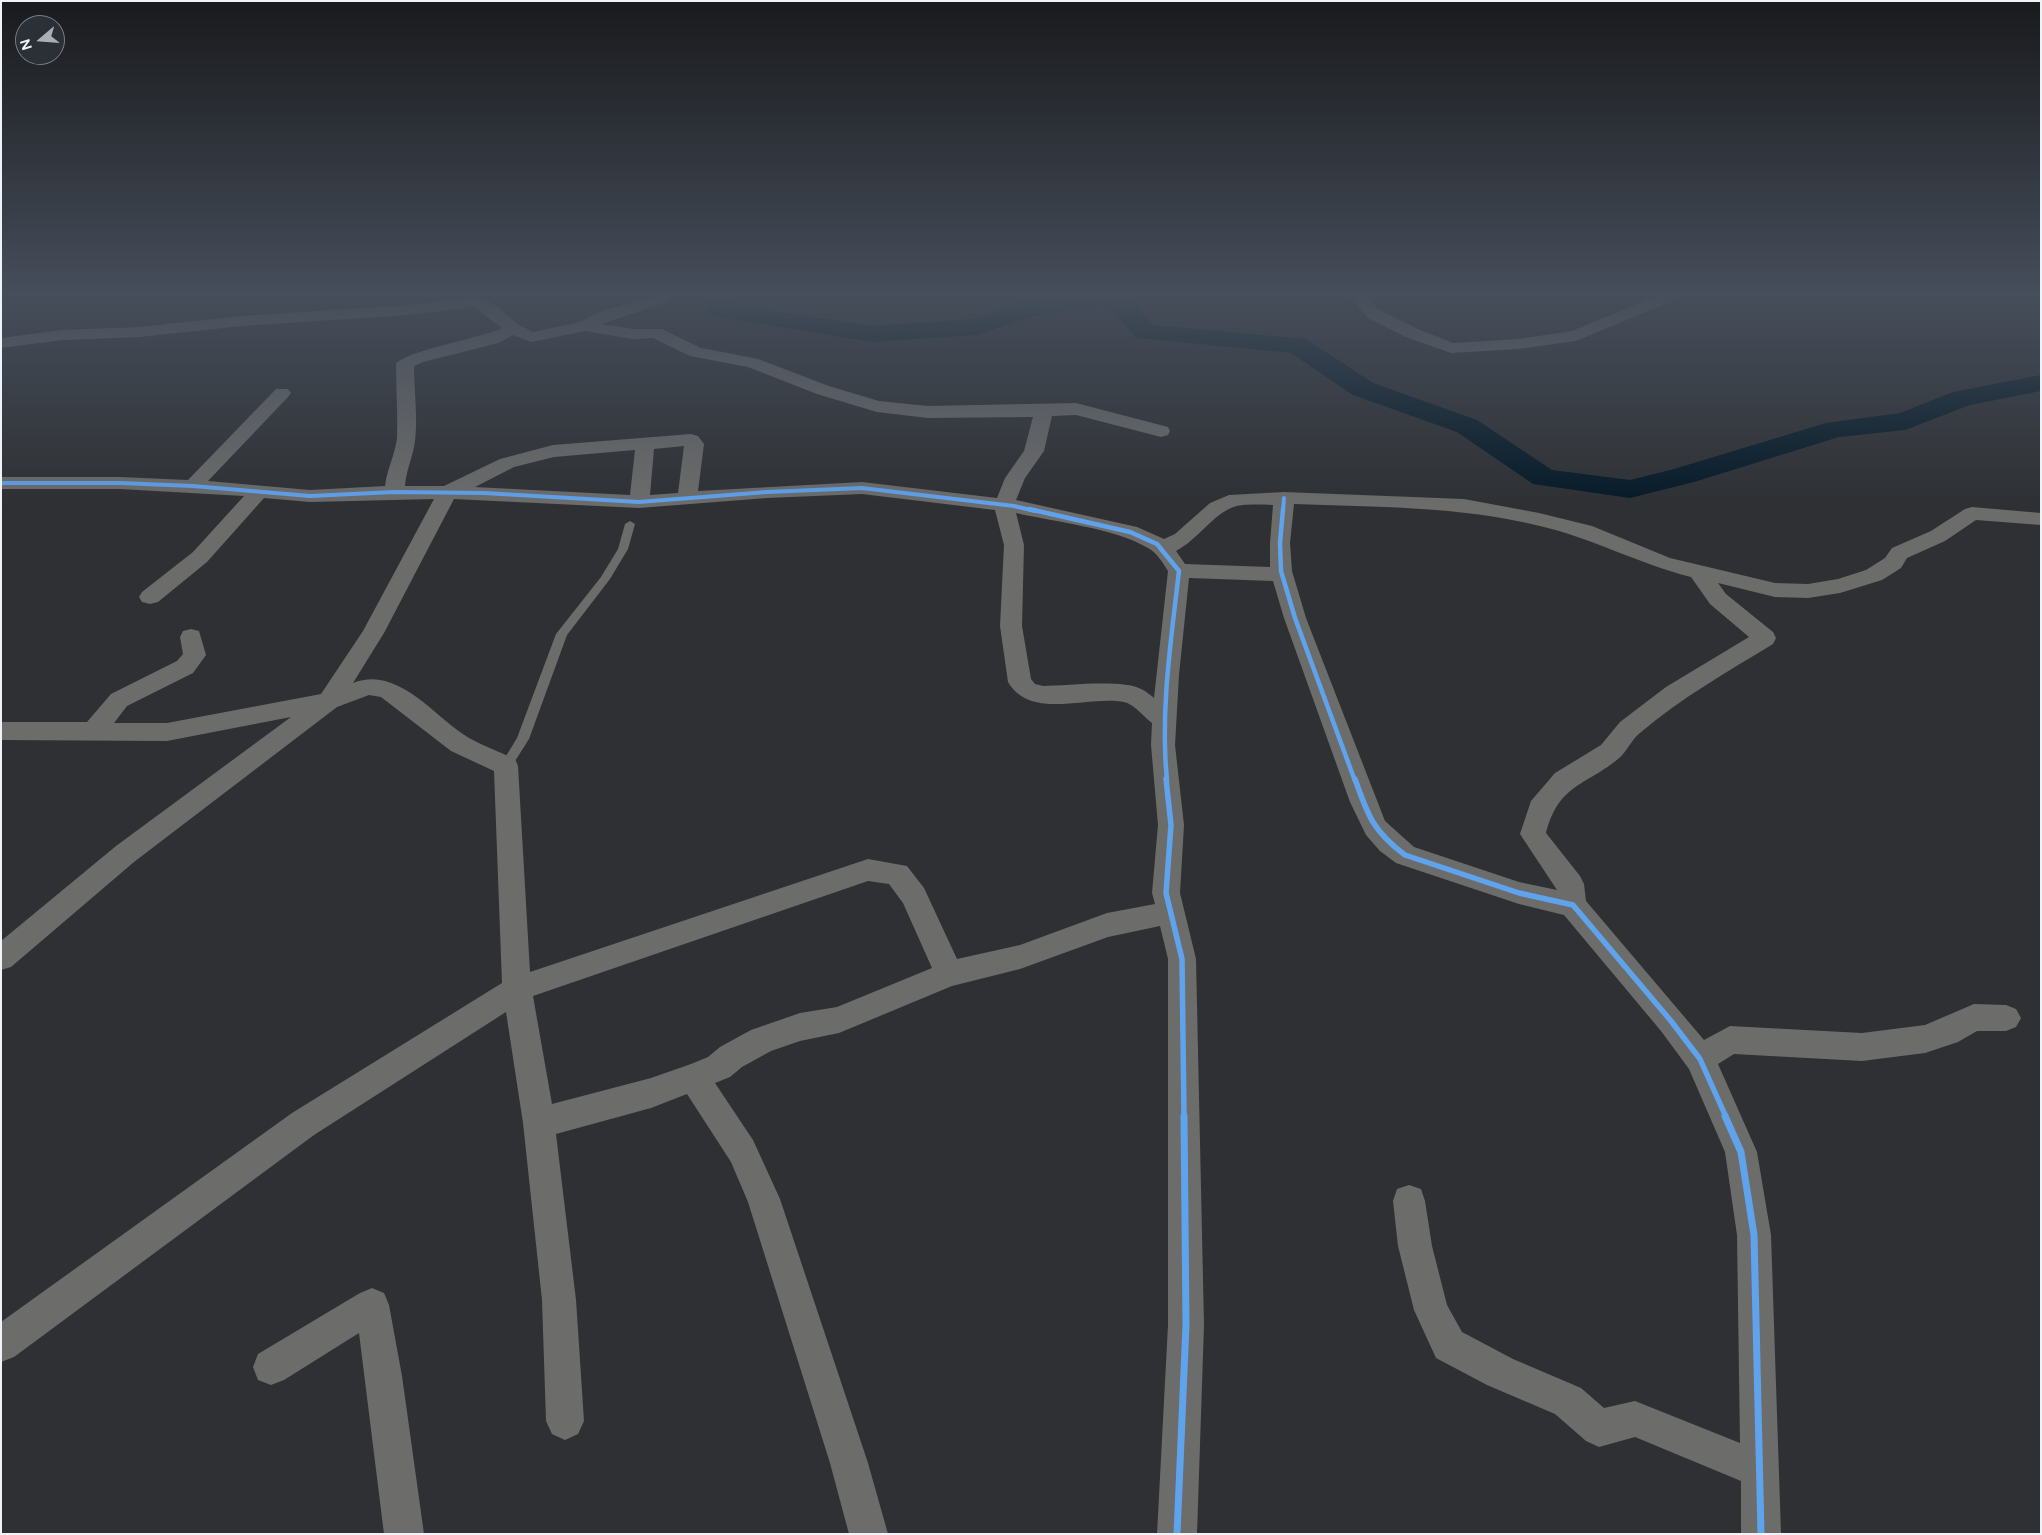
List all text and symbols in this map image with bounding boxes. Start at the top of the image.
north arrow [15,15,65,65]
text: N [16,37,36,52]

